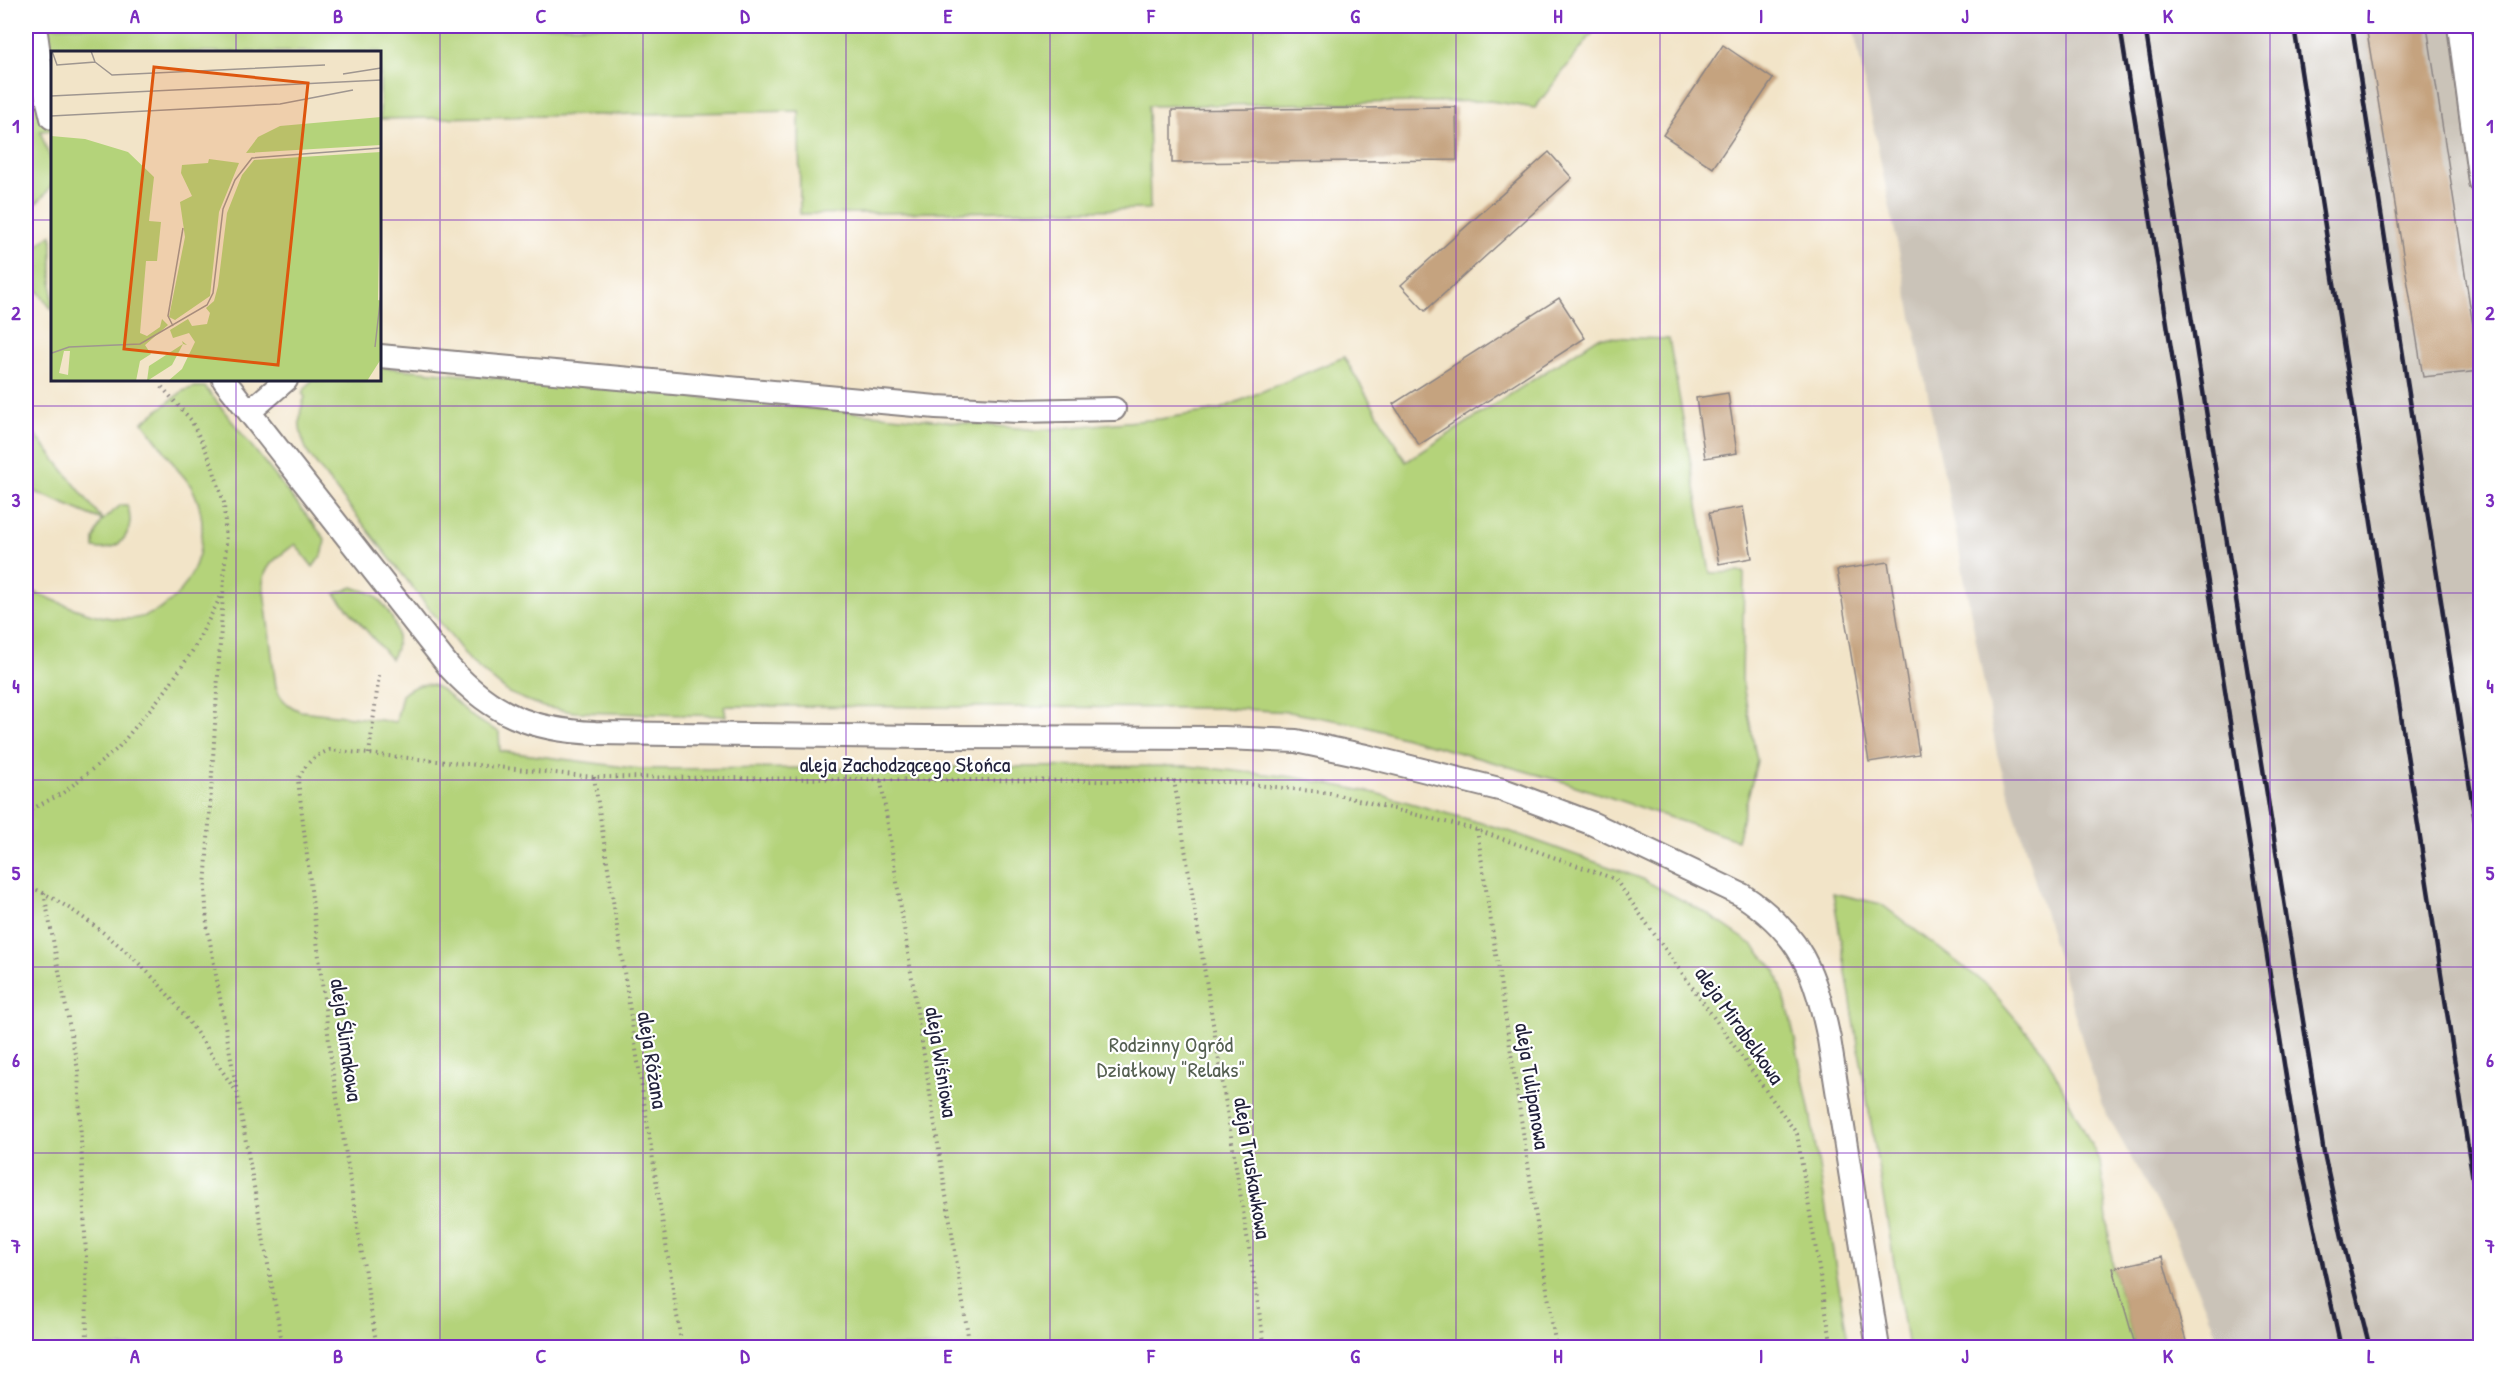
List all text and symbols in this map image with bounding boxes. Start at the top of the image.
text: A [130,2,140,29]
text: B [333,2,343,29]
text: C [536,2,547,29]
text: D [740,2,750,29]
text: E [944,2,953,29]
text: F [1146,2,1156,29]
text: G [1350,2,1360,29]
text: H [1553,2,1563,29]
text: I [1759,2,1763,29]
text: J [1961,2,1969,29]
text: K [2163,2,2174,29]
text: L [2367,2,2375,29]
inset map [51,51,381,381]
text: 1 [12,112,20,139]
text: 1 [2486,112,2494,139]
text: 2 [11,299,21,326]
text: 2 [2485,299,2495,326]
text: 3 [12,486,21,513]
text: 3 [2486,486,2495,513]
text: 4 [12,672,20,699]
text: 4 [2486,672,2494,699]
street label: aleja Zachodzącego Słońca [800,749,1011,779]
text: 5 [12,859,21,886]
text: 5 [2486,859,2495,886]
street label: aleja Mirabelkowa [1688,960,1792,1090]
street label: aleja Ślimakowa [324,977,370,1104]
street label: aleja Wiśniowa [918,1005,966,1120]
street label: aleja Różana [631,1009,676,1111]
street label: aleja Tulipanowa [1508,1021,1558,1152]
park label: Rodzinny Ogród Działkowy "Relaks" [1097,1029,1245,1084]
text: 6 [12,1046,20,1073]
text: 6 [2486,1046,2494,1073]
street label: aleja Truskawkowa [1227,1095,1279,1241]
text: 7 [10,1232,21,1259]
text: 7 [2484,1232,2495,1259]
text: A [130,1342,140,1369]
text: B [333,1342,343,1369]
text: C [536,1342,547,1369]
text: D [740,1342,750,1369]
text: E [944,1342,953,1369]
text: F [1146,1342,1156,1369]
text: G [1350,1342,1360,1369]
text: H [1553,1342,1563,1369]
text: I [1759,1342,1763,1369]
text: J [1961,1342,1969,1369]
text: K [2163,1342,2174,1369]
text: L [2367,1342,2375,1369]

